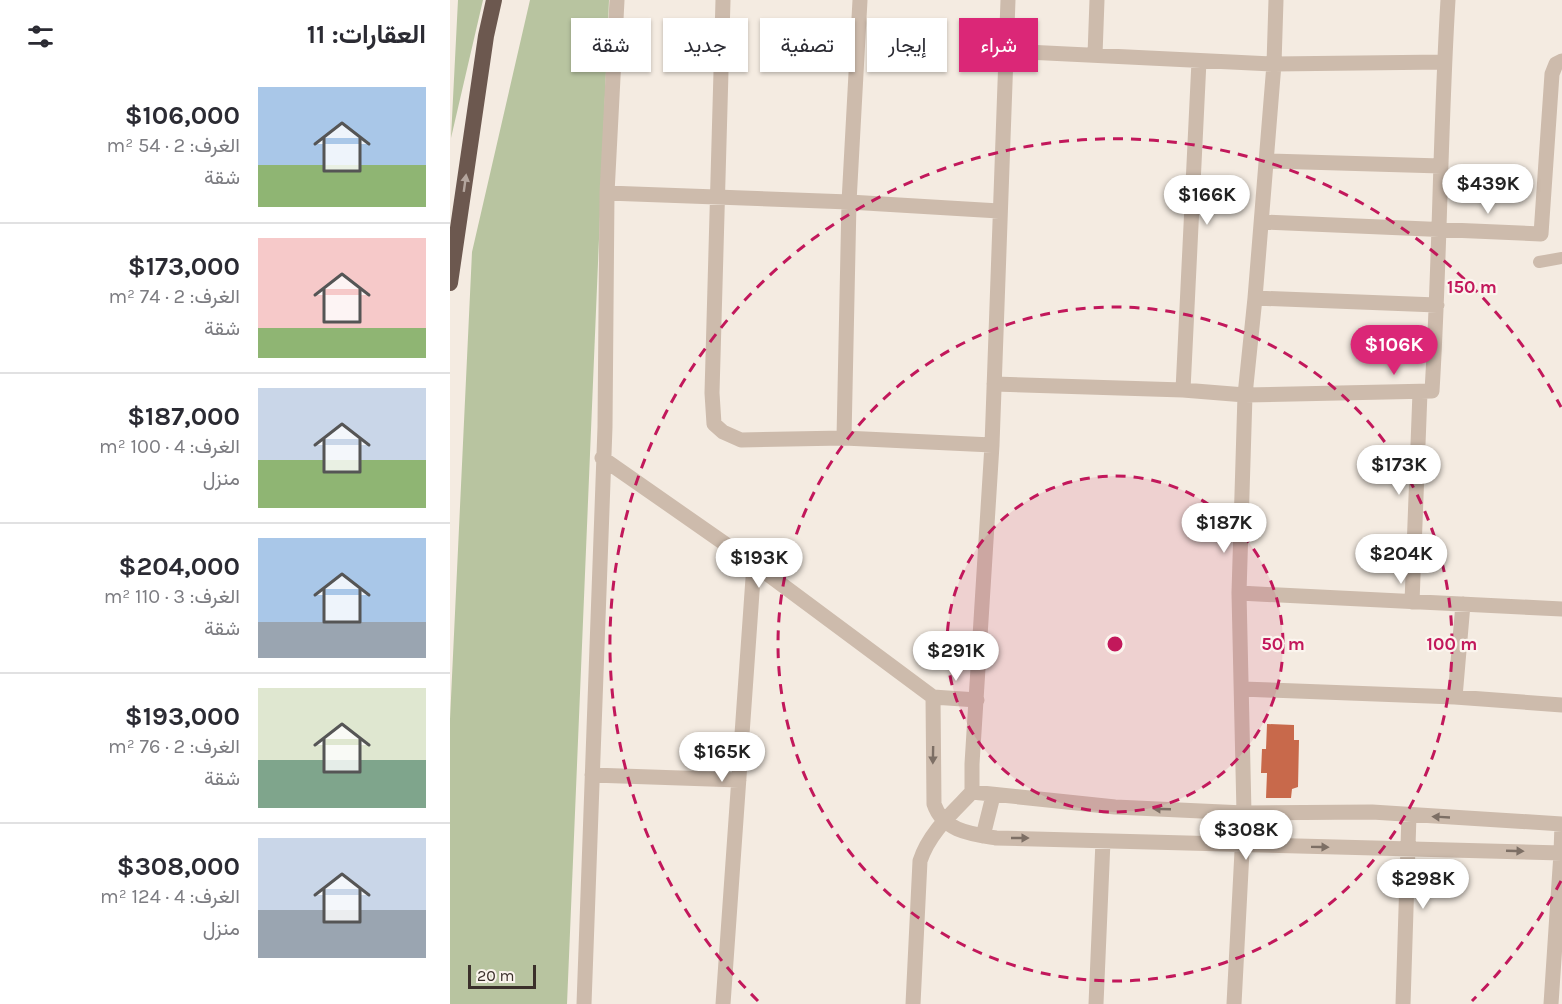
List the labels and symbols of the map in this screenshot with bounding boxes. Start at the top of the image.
pin: $439K [1446,164,1530,215]
one-way arrow [460,173,469,192]
pin: $166K [1165,175,1249,226]
text: 150 m [1447,276,1497,298]
pin: $106K [1352,325,1436,376]
pin: $173K [1357,445,1441,496]
pin: $187K [1182,503,1266,554]
pin: $204K [1359,534,1443,585]
pin: $193K [717,538,801,589]
pin: $291K [914,631,998,682]
text: 50 m [1261,633,1305,655]
text: 100 m [1427,633,1477,655]
centre of rings [1105,634,1125,654]
pin: $165K [680,732,764,783]
one-way arrow [929,745,938,764]
one-way arrow [1152,805,1171,814]
pin: $308K [1204,810,1288,861]
one-way arrow [1431,813,1450,822]
one-way arrow [1010,833,1029,843]
one-way arrow [1310,842,1329,851]
one-way arrow [1505,847,1524,856]
pin: $298K [1381,859,1465,910]
scale bar [468,962,536,990]

